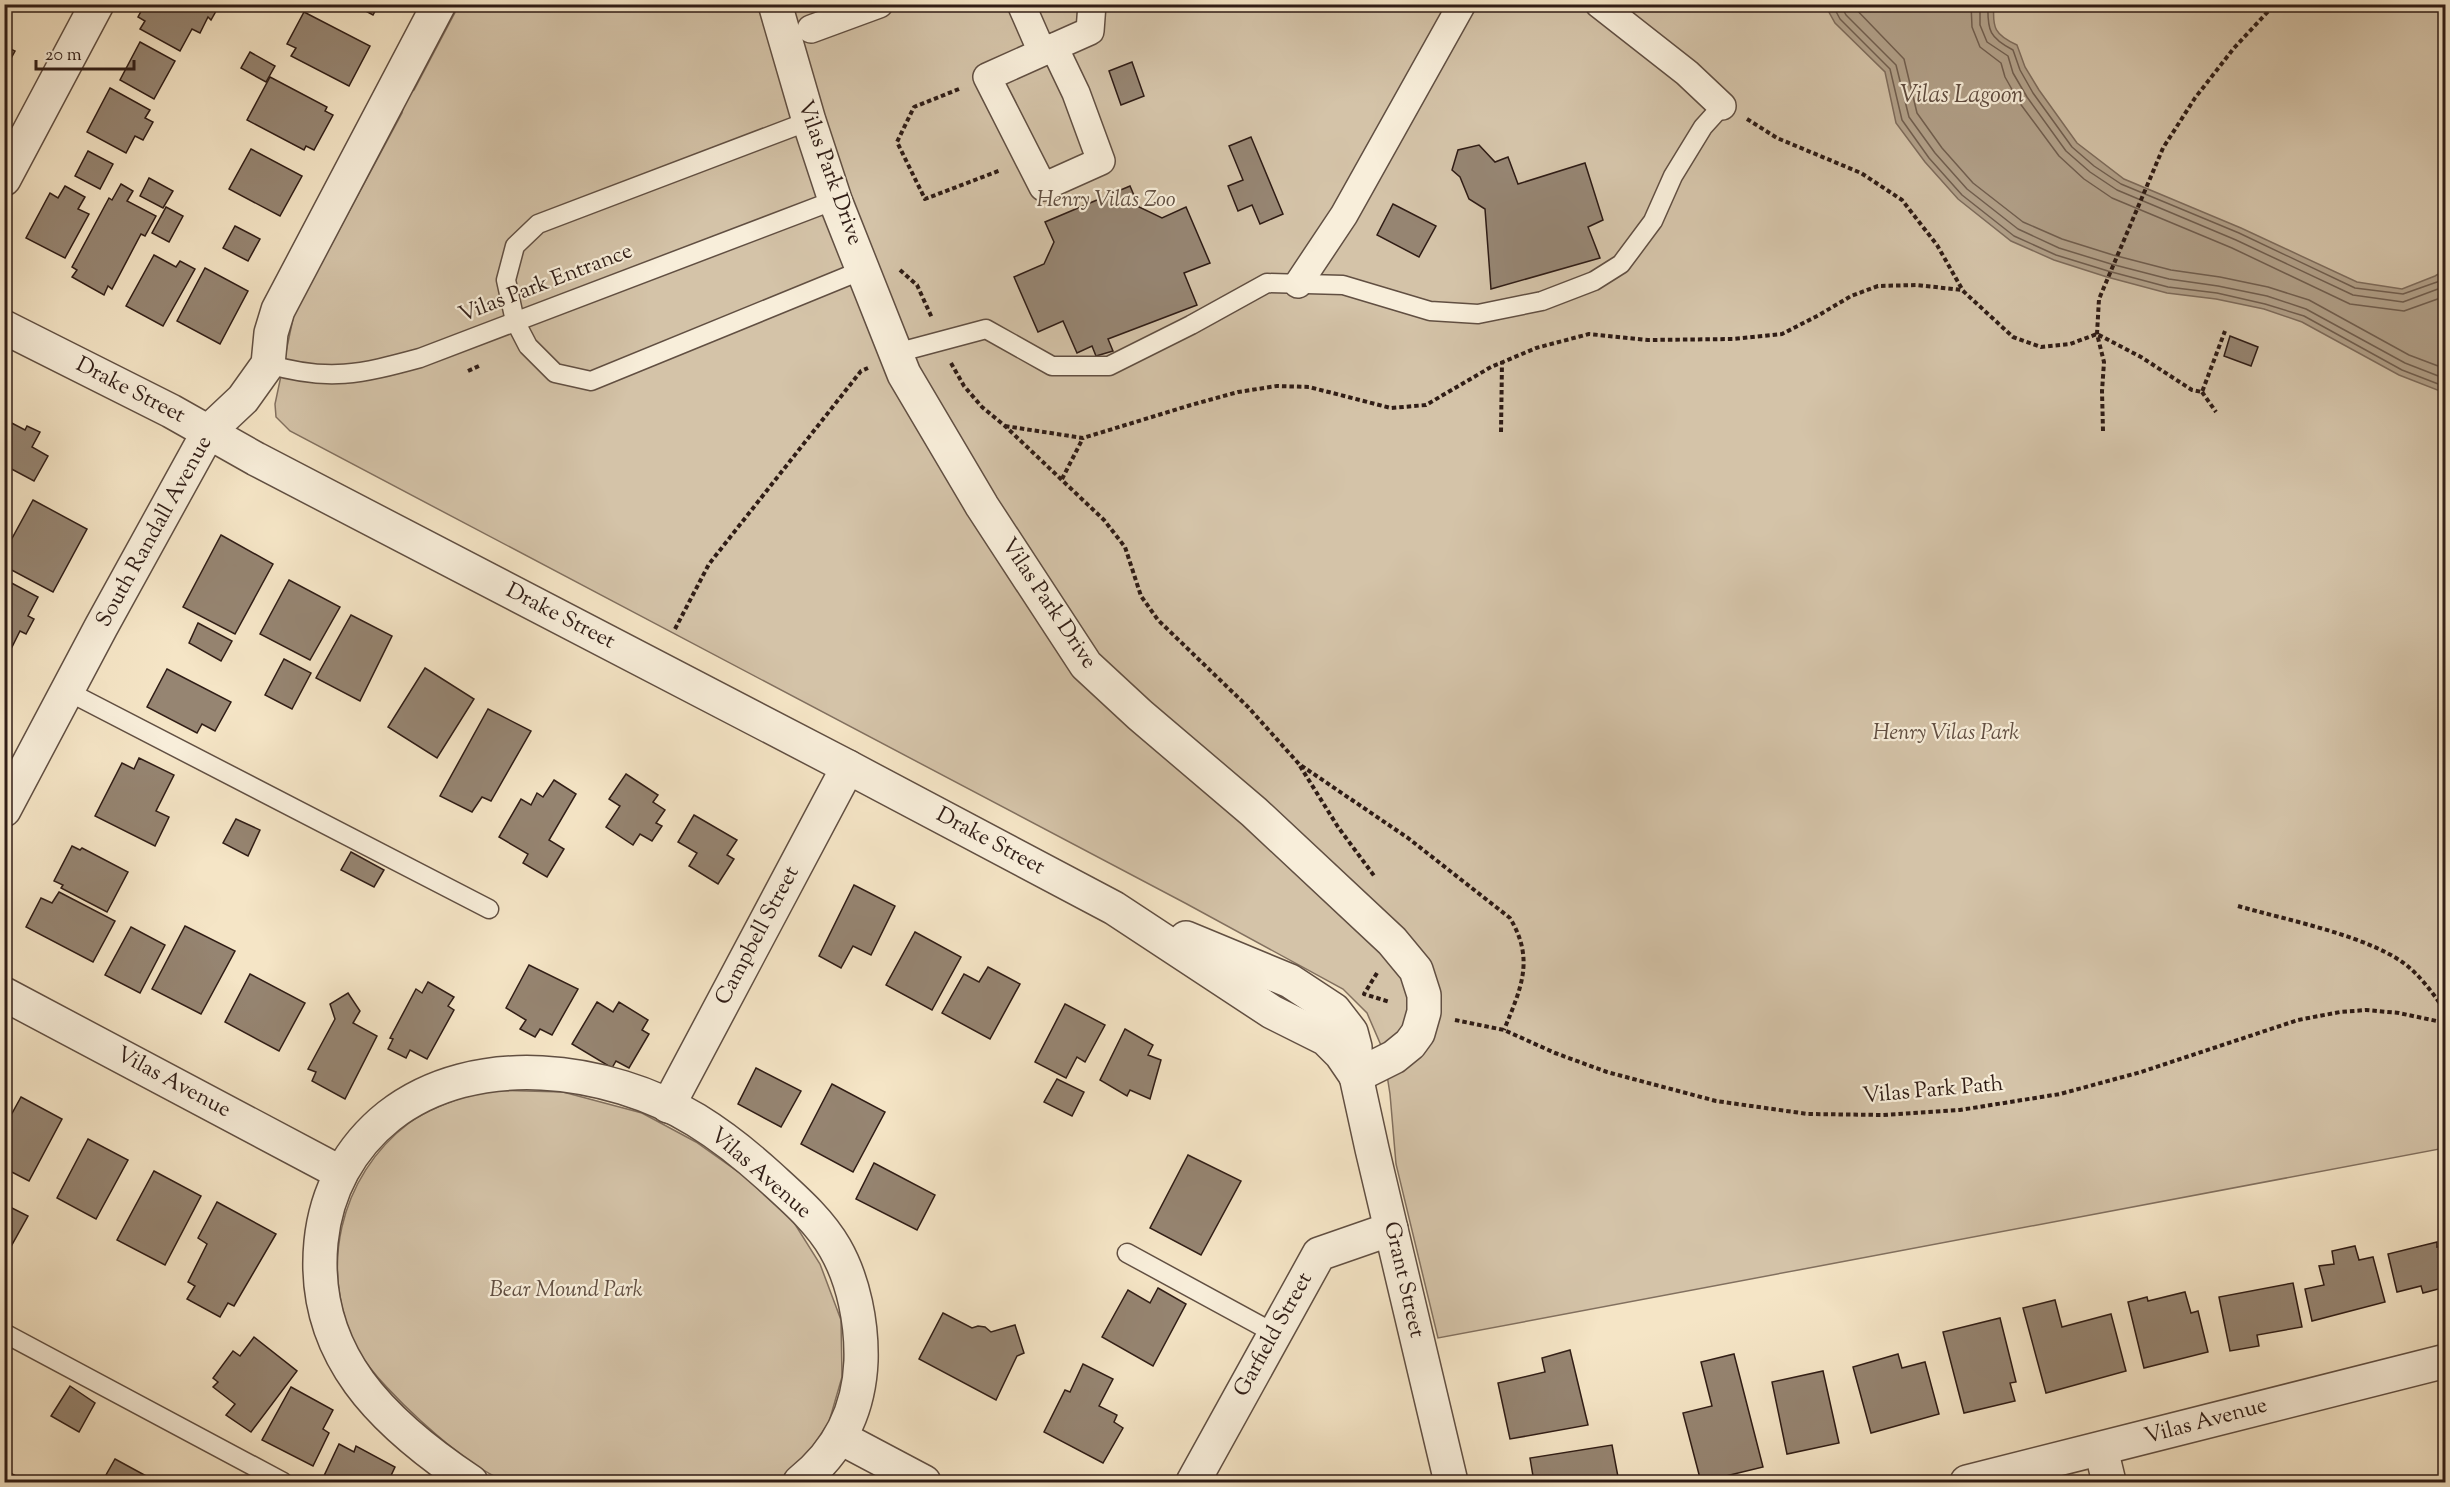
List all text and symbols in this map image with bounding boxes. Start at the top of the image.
scale bar [36,33,134,71]
text: 20 m [45,43,82,69]
water label: Vilas Lagoon [1900,79,2024,113]
street label: Vilas Park Drive [788,96,870,250]
park label: Henry Vilas Zoo [1036,185,1176,217]
street label: Vilas Park Entrance [454,236,638,332]
street label: Drake Street [70,350,191,433]
street label: South Randall Avenue [89,430,221,634]
street label: Vilas Park Drive [992,532,1104,676]
street label: Drake Street [500,576,621,659]
park label: Henry Vilas Park [1873,718,2019,750]
street label: Drake Street [930,800,1051,884]
street label: Campbell Street [708,860,808,1011]
street label: Vilas Avenue [110,1039,236,1127]
street label: Vilas Park Path [1861,1069,2005,1113]
street label: Vilas Avenue [702,1121,818,1227]
street label: Grant Street [1374,1219,1432,1342]
street label: Garfield Street [1227,1266,1322,1403]
park label: Bear Mound Park [489,1275,643,1307]
street label: Vilas Avenue [2141,1390,2271,1454]

